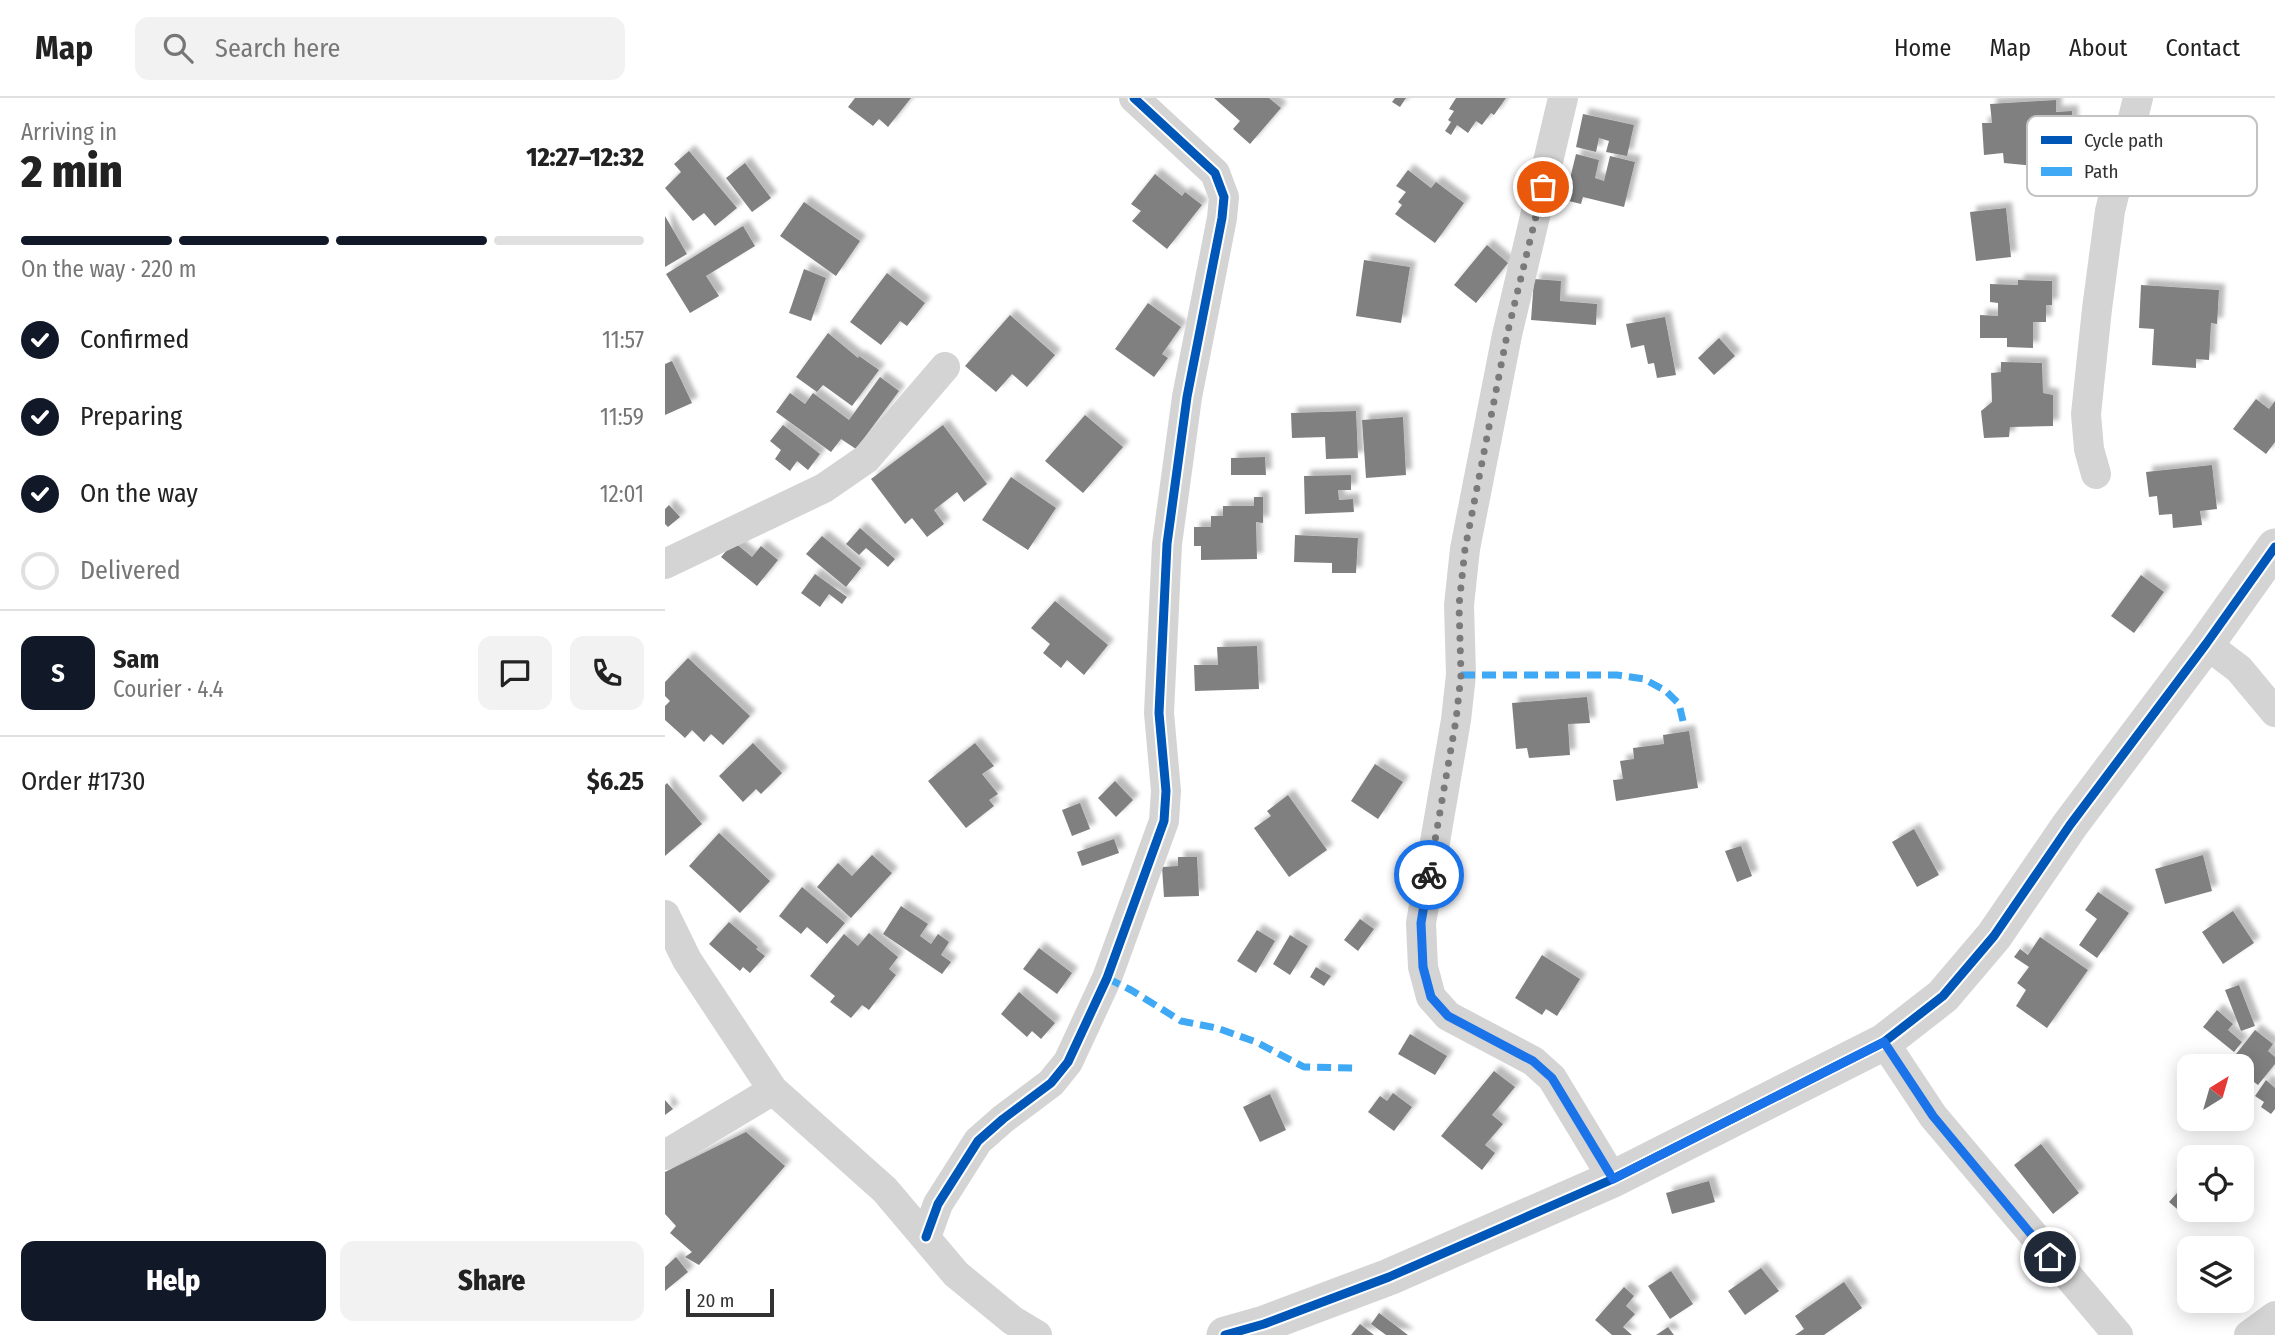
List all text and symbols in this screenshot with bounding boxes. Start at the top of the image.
search box [135,17,625,80]
text: Map [35,28,93,68]
icon: search [159,29,197,67]
text: Search here [215,33,340,64]
text: Home [1894,34,1951,62]
text: Map [1989,34,2031,62]
text: About [2069,34,2127,62]
text: Contact [2165,34,2240,62]
legend [2027,116,2257,196]
text: Arriving in [21,118,117,146]
text: Cycle path [2084,129,2163,152]
text: 12:27–12:32 [526,142,644,173]
text: 2 min [21,144,123,199]
pin [1513,157,1573,217]
text: Path [2084,160,2119,183]
icon: bag [1524,168,1562,206]
text: On the way · 220 m [21,255,196,283]
icon: check [21,321,59,359]
text: Confirmed [80,324,190,355]
text: 11:57 [602,326,644,354]
icon: check [21,398,59,436]
text: Preparing [80,401,182,432]
text: 11:59 [600,403,644,431]
icon: check [21,475,59,513]
text: On the way [80,478,198,509]
text: 12:01 [600,480,644,508]
text: Delivered [80,555,181,586]
button: chat [478,636,552,710]
button: phone [570,636,644,710]
text: Sam [113,644,159,675]
text: S [51,658,65,689]
text: Courier · 4.4 [113,675,224,703]
text: Order #1730 [21,766,146,797]
text: $6.25 [587,766,644,797]
courier [1394,840,1464,910]
icon: bike [1410,856,1448,894]
north arrow [2177,1054,2254,1130]
map controls [2177,1054,2254,1313]
button: locate [2177,1145,2254,1222]
pin [2020,1227,2080,1287]
button: layers [2177,1236,2254,1313]
icon: home [2031,1238,2069,1276]
button: Help [21,1241,326,1321]
button: Share [340,1241,644,1321]
scale bar [686,1286,773,1318]
text: 20 m [697,1289,734,1312]

